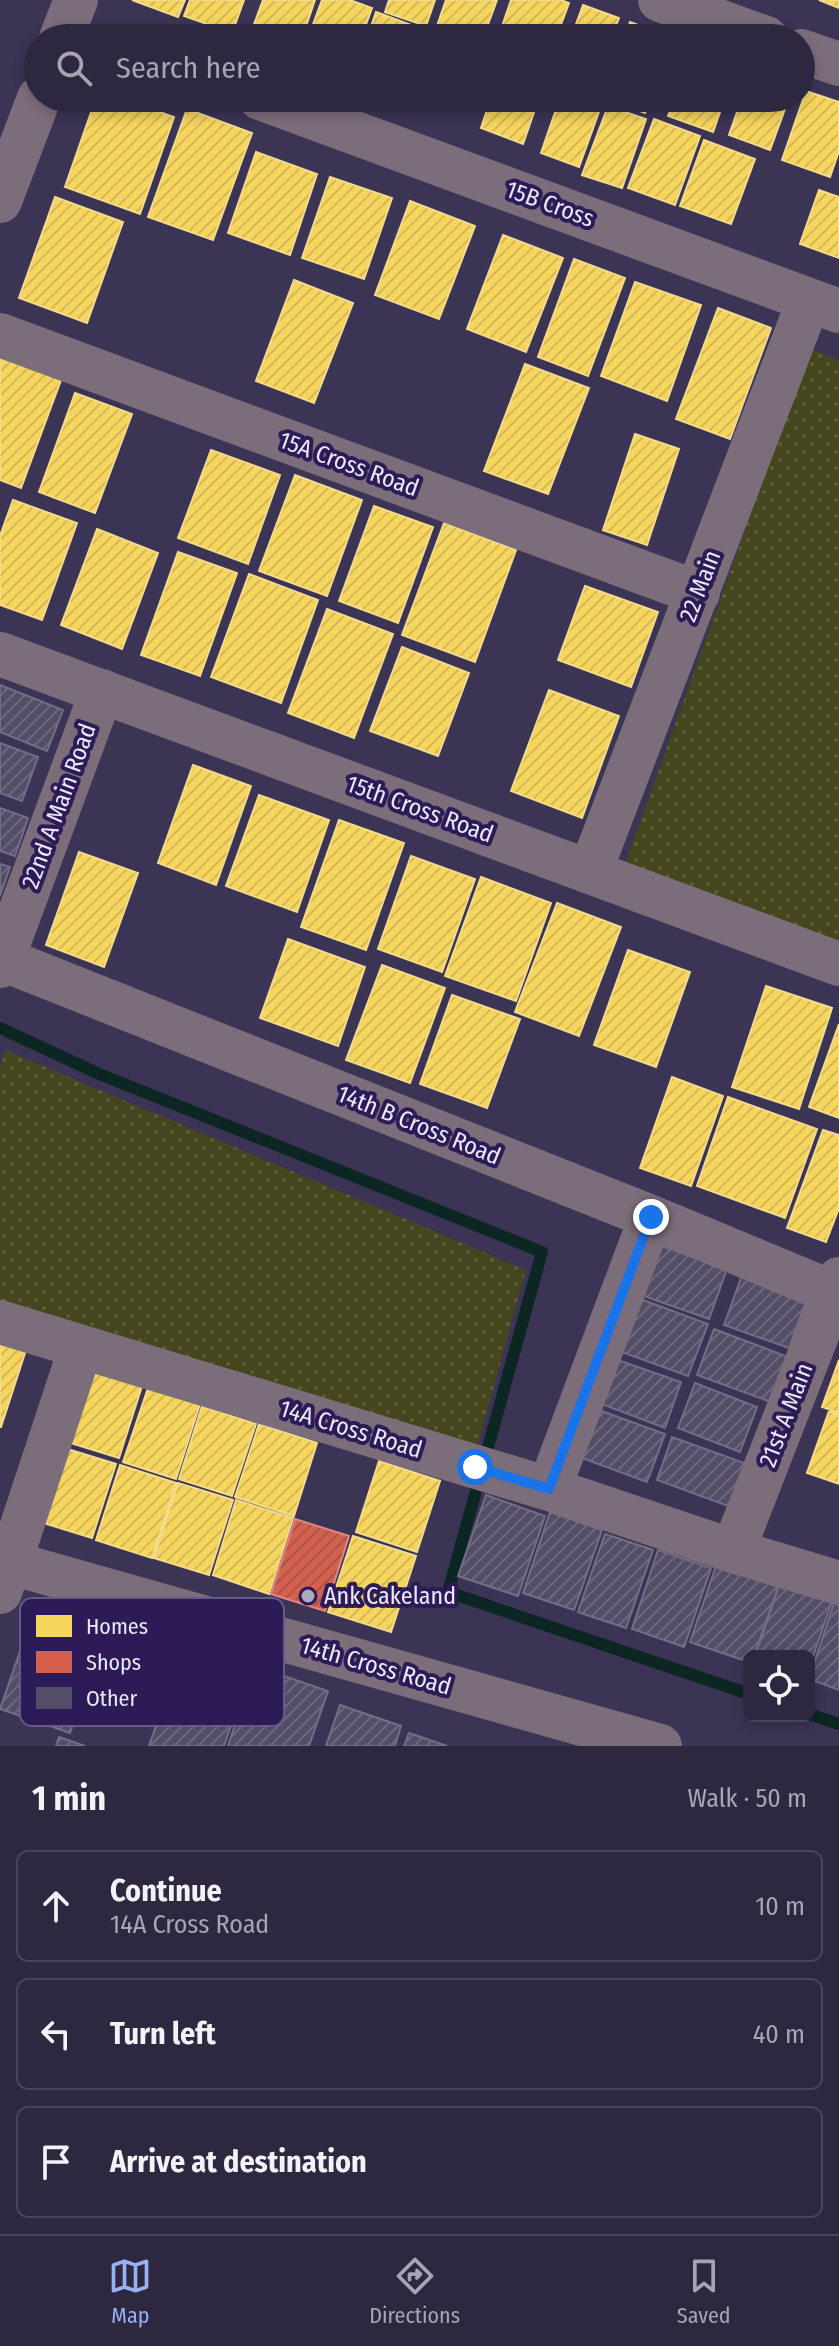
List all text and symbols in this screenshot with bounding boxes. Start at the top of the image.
search box [24,24,815,112]
icon: search [52,46,96,90]
text: Search here [116,50,261,86]
street label: 15B Cross [502,175,598,233]
street label: 15A Cross Road [275,426,423,502]
street label: 22 Main [674,546,726,626]
street label: 22nd A Main Road [16,720,102,892]
street label: 15th Cross Road [343,769,497,849]
street label: 14th B Cross Road [333,1079,505,1171]
route end [633,1199,669,1235]
street label: 21st A Main [753,1359,819,1471]
street label: 14A Cross Road [277,1394,425,1464]
route start [457,1449,493,1485]
place label: Ank Cakeland [324,1582,456,1610]
marker: Ank Cakeland [299,1587,317,1605]
legend [20,1598,284,1726]
text: Homes [86,1613,148,1640]
street label: 14th Cross Road [298,1631,454,1701]
text: Shops [86,1649,141,1676]
map controls [743,1650,815,1722]
button: locate [743,1650,815,1722]
text: Other [86,1685,137,1712]
text: 1 min [32,1778,106,1819]
text: Walk · 50 m [688,1783,807,1814]
text: Continue [110,1873,222,1909]
icon: ahead [34,1884,78,1928]
text: 10 m [755,1891,805,1922]
text: 14A Cross Road [110,1909,269,1940]
icon: left [34,2012,78,2056]
text: Turn left [110,2016,216,2052]
text: 40 m [753,2019,805,2050]
icon: arrive [34,2140,78,2184]
text: Arrive at destination [110,2144,367,2180]
tab: Map [108,2254,152,2329]
tab: Directions [369,2254,460,2329]
tab: Saved [677,2254,731,2329]

